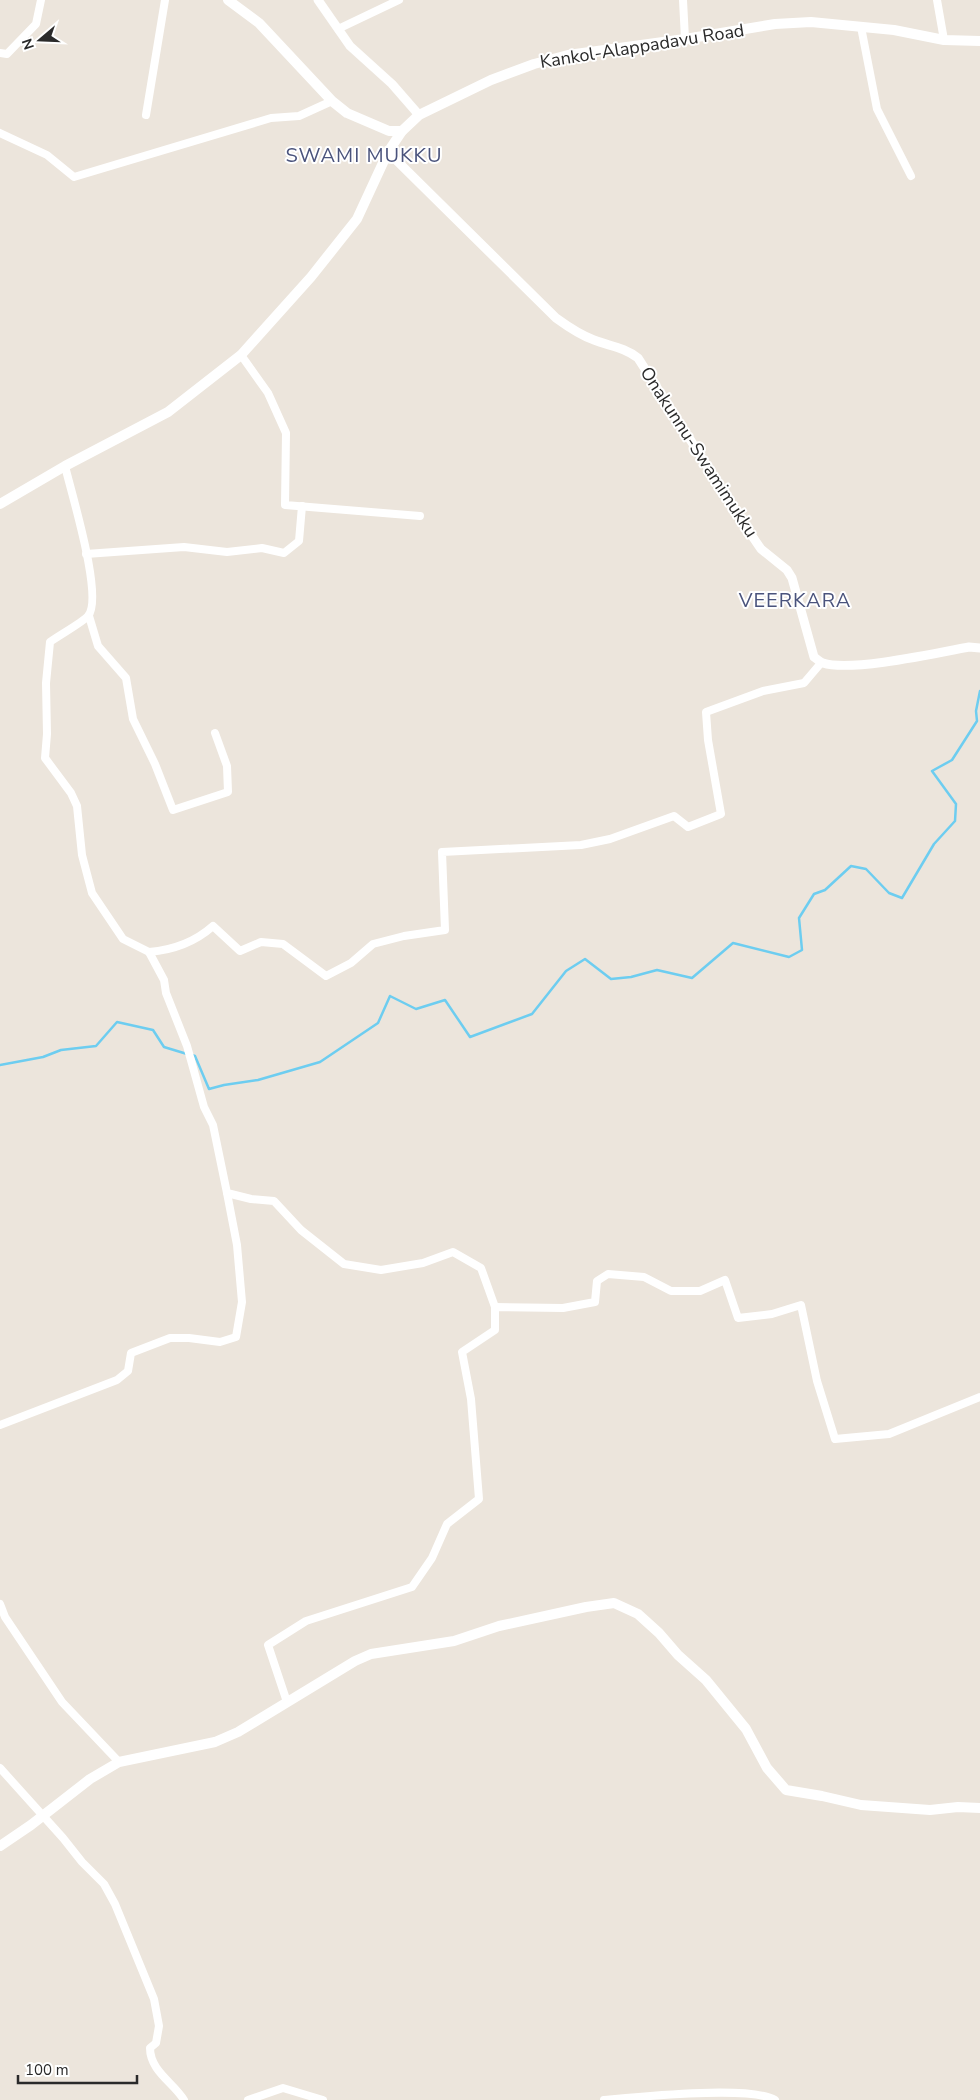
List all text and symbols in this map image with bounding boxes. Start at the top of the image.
north arrow [15,15,65,65]
street label: Kankol-Alappadavu Road [538,18,746,74]
text: N [17,36,39,52]
district label: SWAMI MUKKU [286,142,442,169]
street label: Onakunnu-Swamimukku [635,362,763,542]
district label: VEERKARA [738,587,851,614]
scale bar [18,2052,136,2084]
text: 100 m [25,2060,69,2080]

